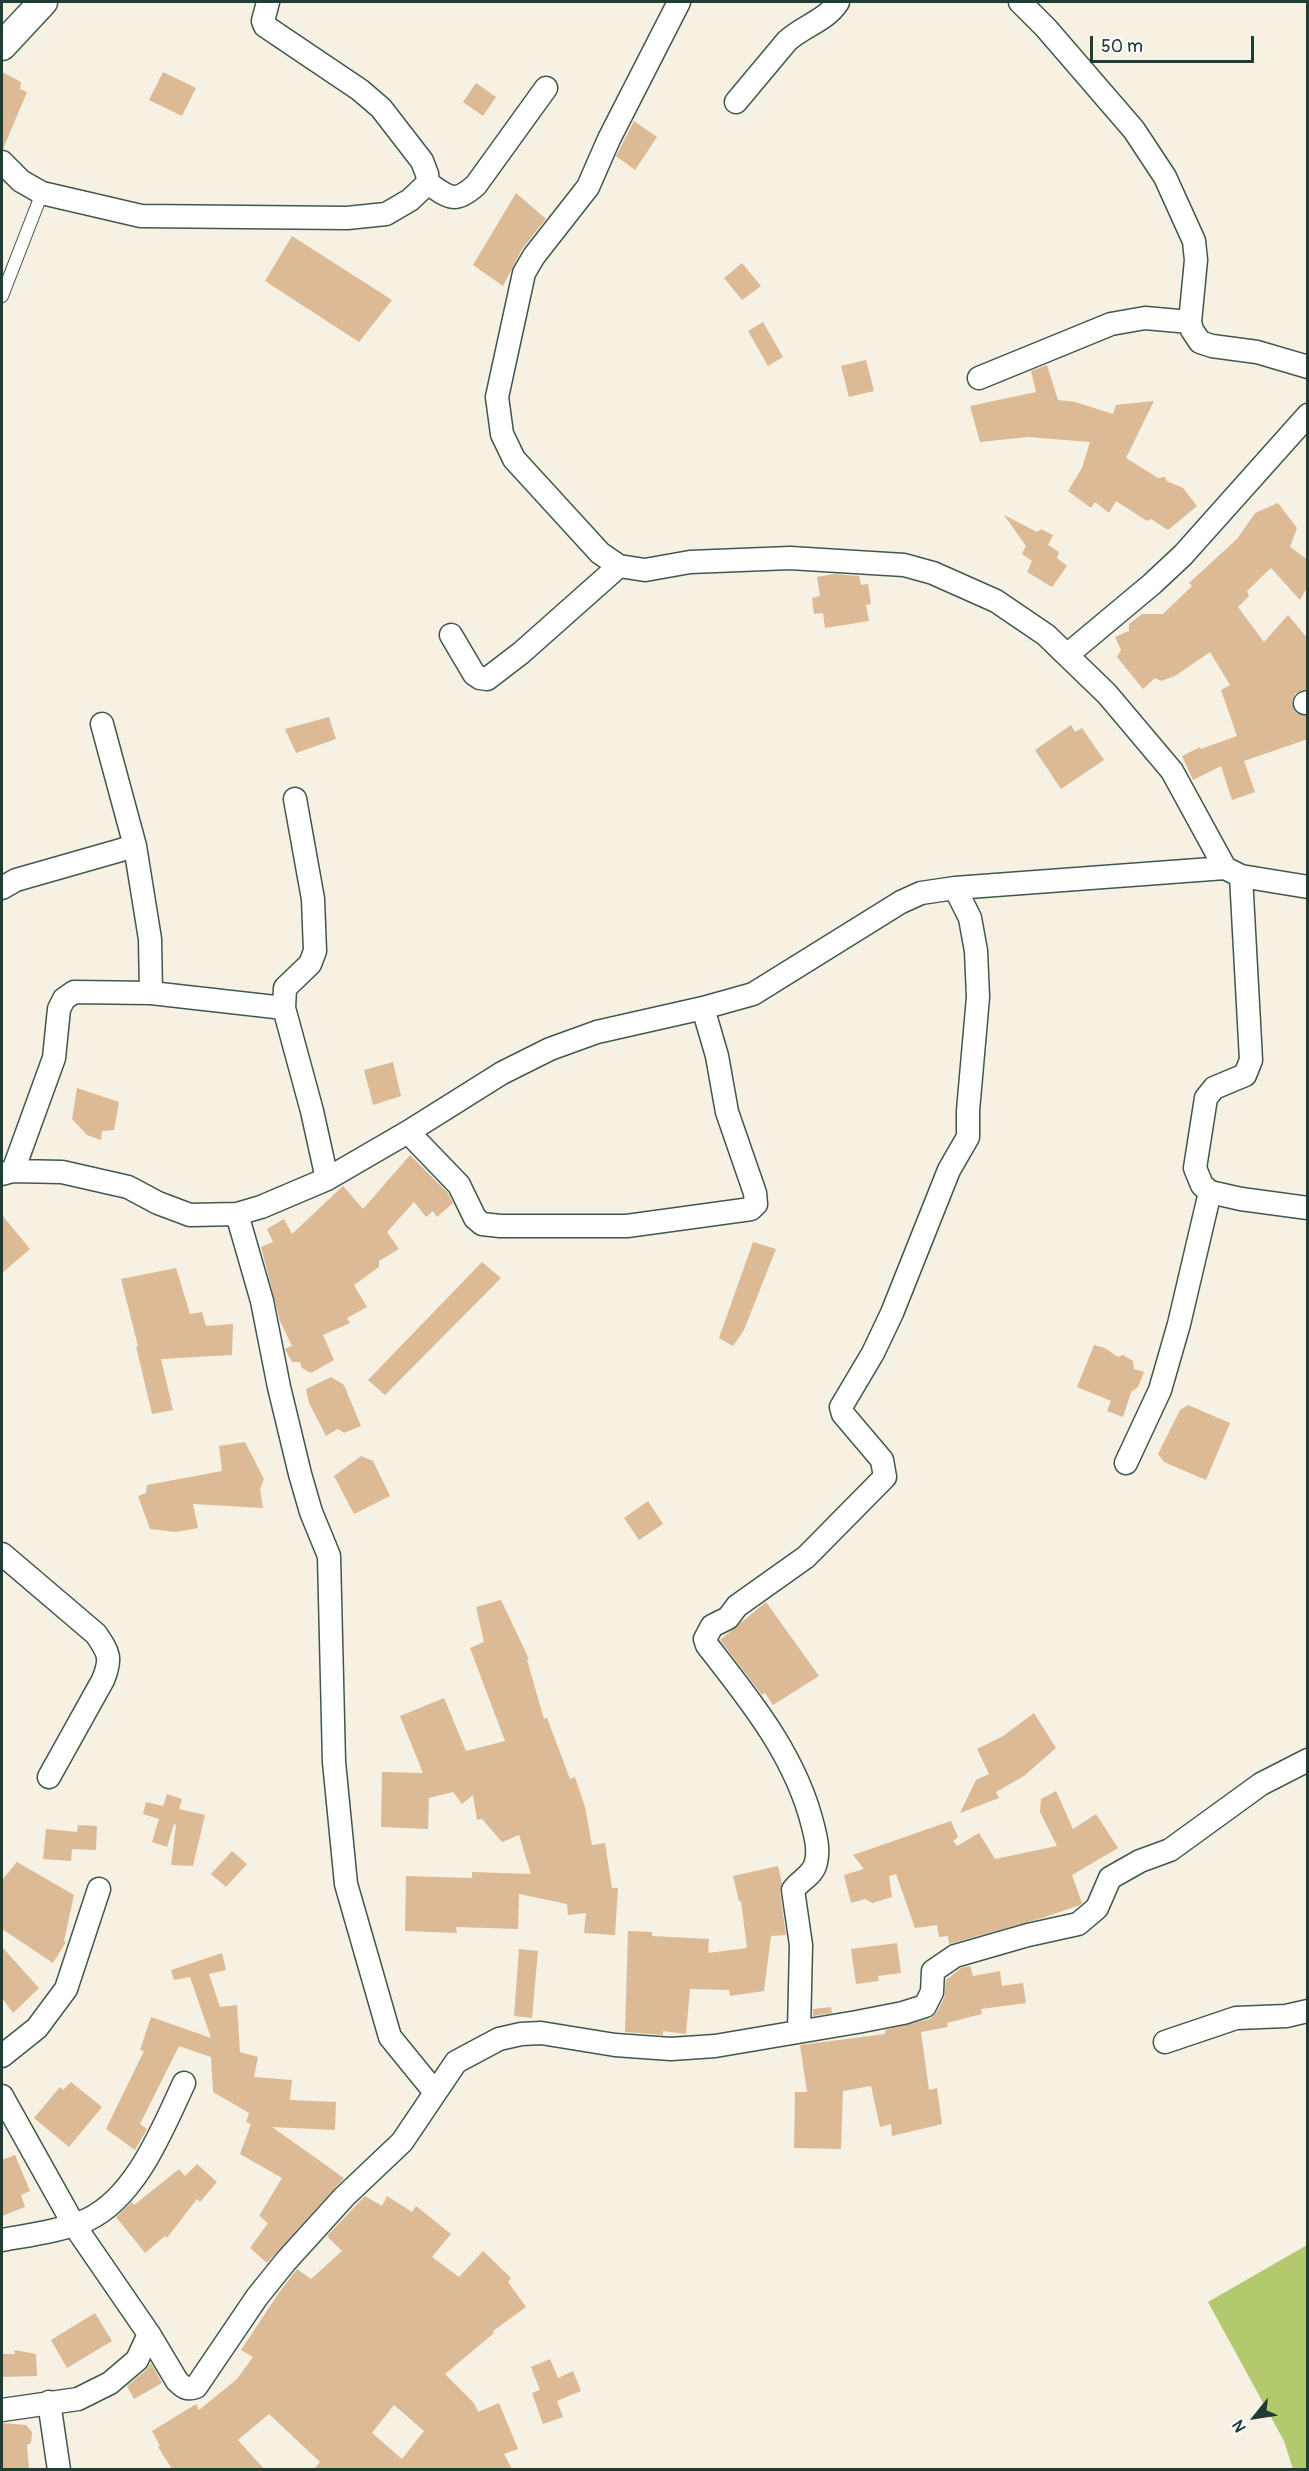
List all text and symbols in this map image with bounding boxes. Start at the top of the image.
scale bar [1093,24,1256,62]
text: 50 m [1101,35,1143,58]
north arrow [1225,2387,1285,2447]
text: N [1228,2416,1251,2436]

